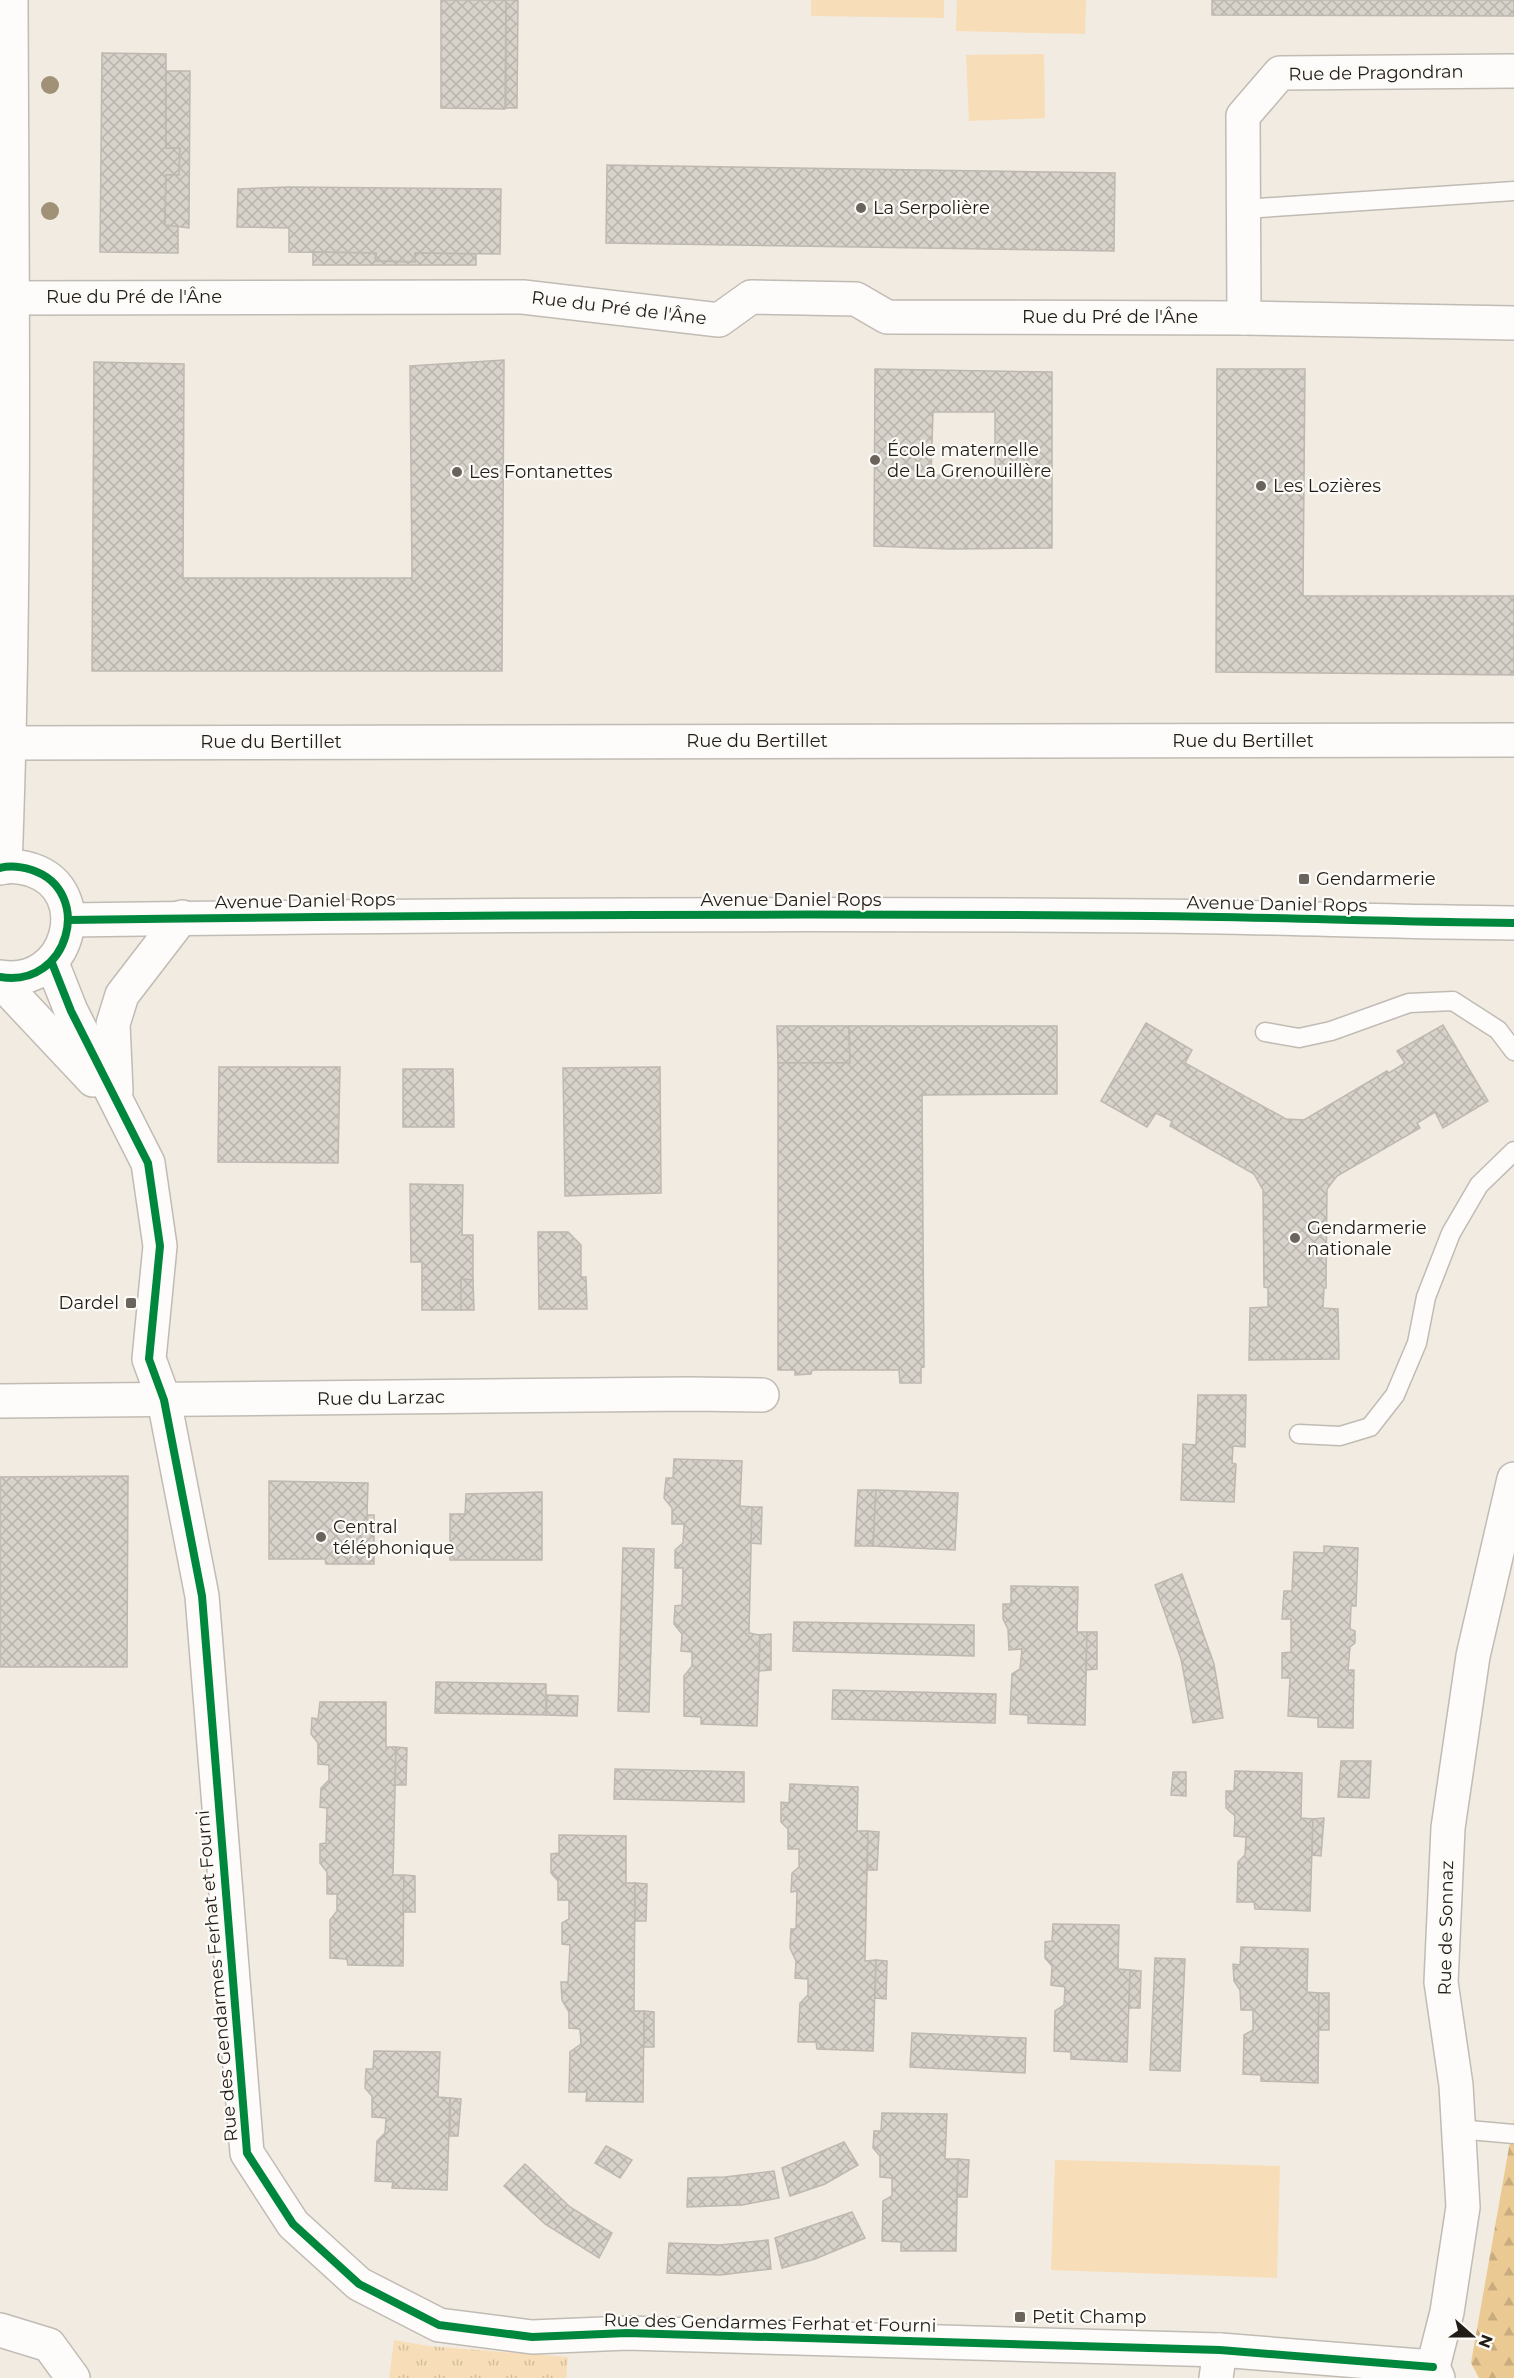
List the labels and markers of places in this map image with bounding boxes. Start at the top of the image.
place label: La Serpolière [873,197,990,219]
marker: La Serpolière [854,201,868,215]
place label: École maternelle de La Grenouillère [887,439,1051,482]
marker: École maternelle de La Grenouillère [868,453,882,467]
place label: Les Fontanettes [469,461,613,483]
marker: Les Fontanettes [450,465,464,479]
place label: Les Lozières [1273,475,1381,497]
marker: Les Lozières [1254,479,1268,493]
place label: Gendarmerie [1316,868,1436,890]
marker: Gendarmerie [1297,872,1311,886]
place label: Gendarmerie nationale [1307,1217,1427,1260]
marker: Gendarmerie nationale [1288,1231,1302,1245]
place label: Dardel [59,1292,119,1314]
marker: Dardel [124,1296,138,1310]
place label: Central téléphonique [333,1516,455,1559]
marker: Central téléphonique [314,1530,328,1544]
place label: Petit Champ [1032,2306,1146,2328]
marker: Petit Champ [1013,2310,1027,2324]

